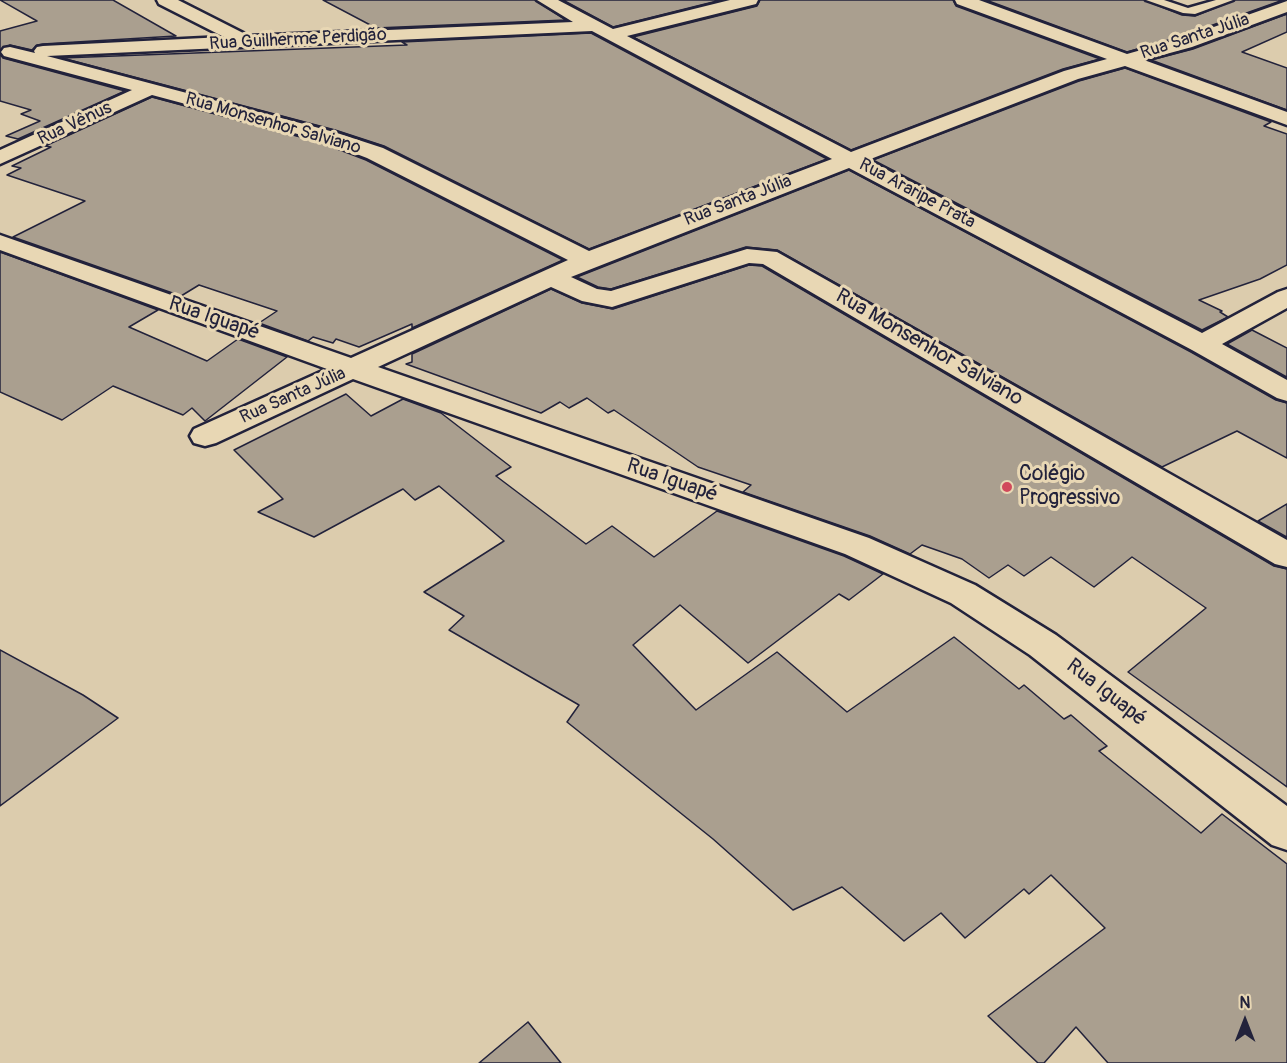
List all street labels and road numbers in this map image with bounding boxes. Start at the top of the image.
street label: Rua Santa Júlia [1138,9,1252,65]
street label: Rua Guilherme Perdigão [209,25,387,55]
street label: Rua Monsenhor Salviano [183,89,363,159]
street label: Rua Vênus [34,97,116,151]
street label: Rua Araripe Prata [855,154,979,234]
street label: Rua Santa Júlia [681,171,795,231]
street label: Rua Monsenhor Salviano [831,284,1027,412]
street label: Rua Iguapé [165,292,263,346]
street label: Rua Santa Júlia [237,363,349,429]
street label: Rua Iguapé [623,454,721,508]
street label: Rua Iguapé [1061,654,1151,732]

